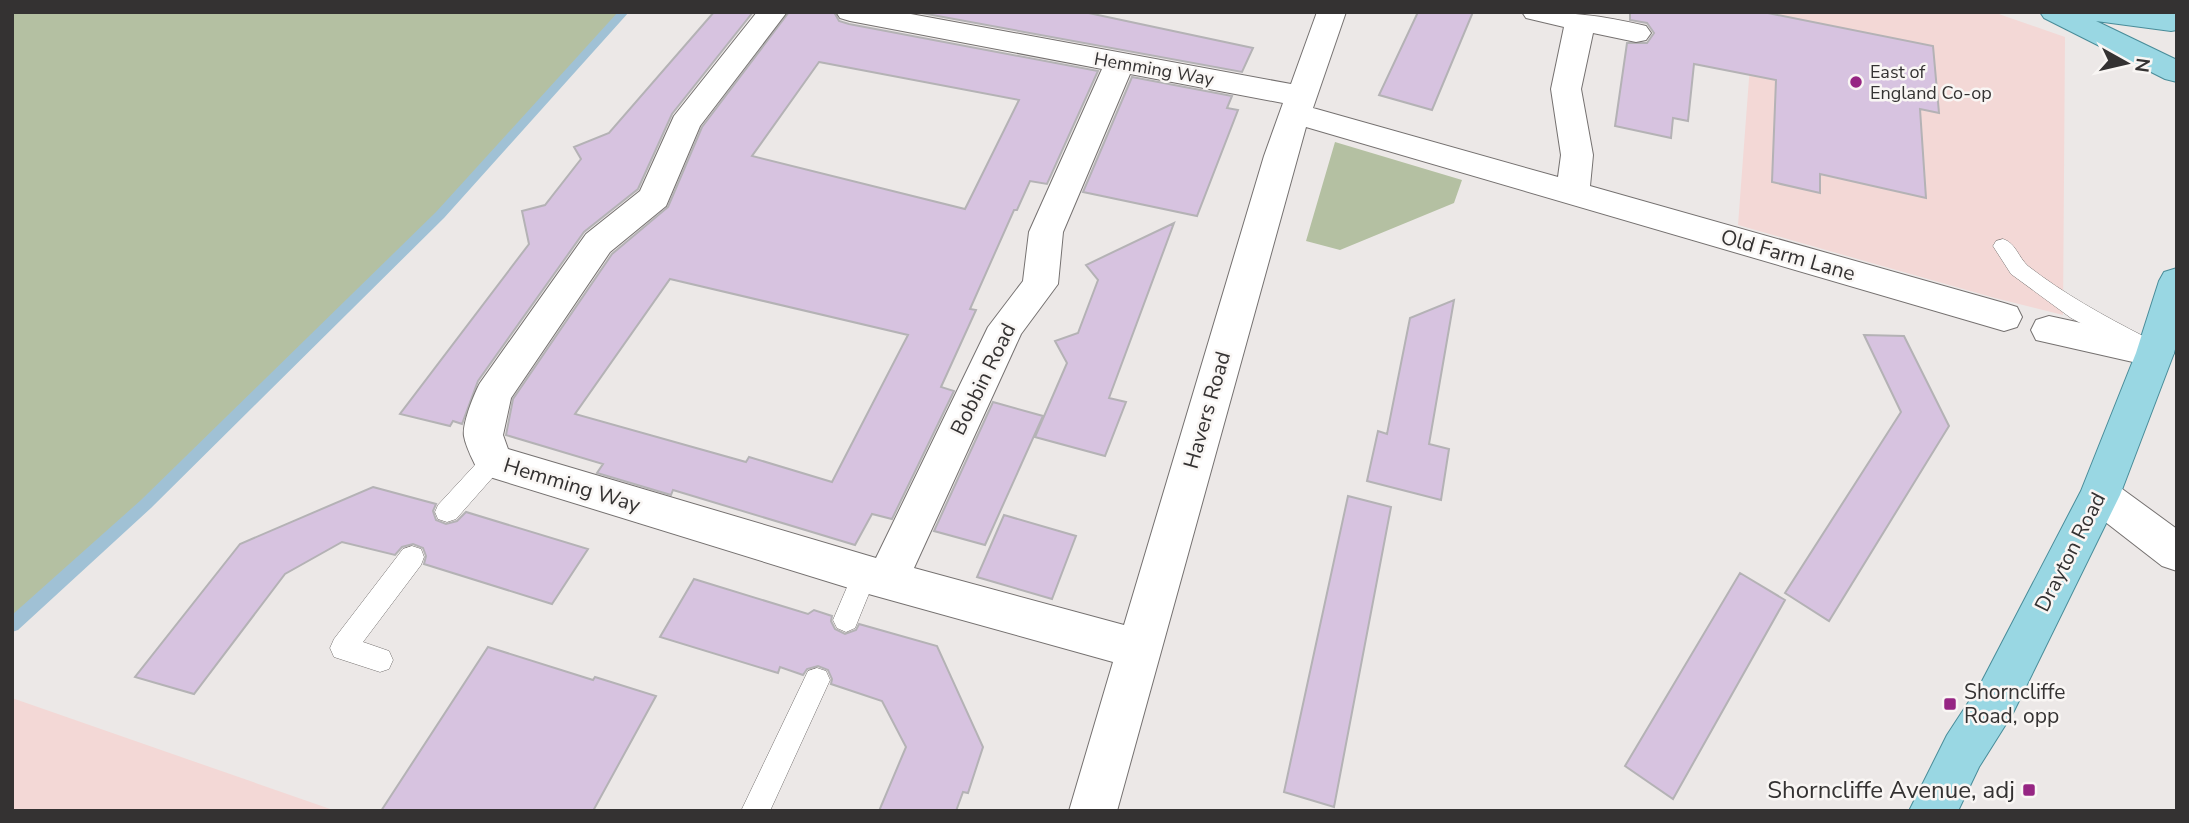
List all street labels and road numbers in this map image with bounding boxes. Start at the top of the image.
street label: Hemming Way [1092,47,1216,91]
street label: Old Farm Lane [1718,222,1858,288]
street label: Bobbin Road [944,318,1022,440]
street label: Havers Road [1177,348,1237,472]
street label: Hemming Way [500,451,644,519]
street label: Drayton Road [2028,488,2112,616]

